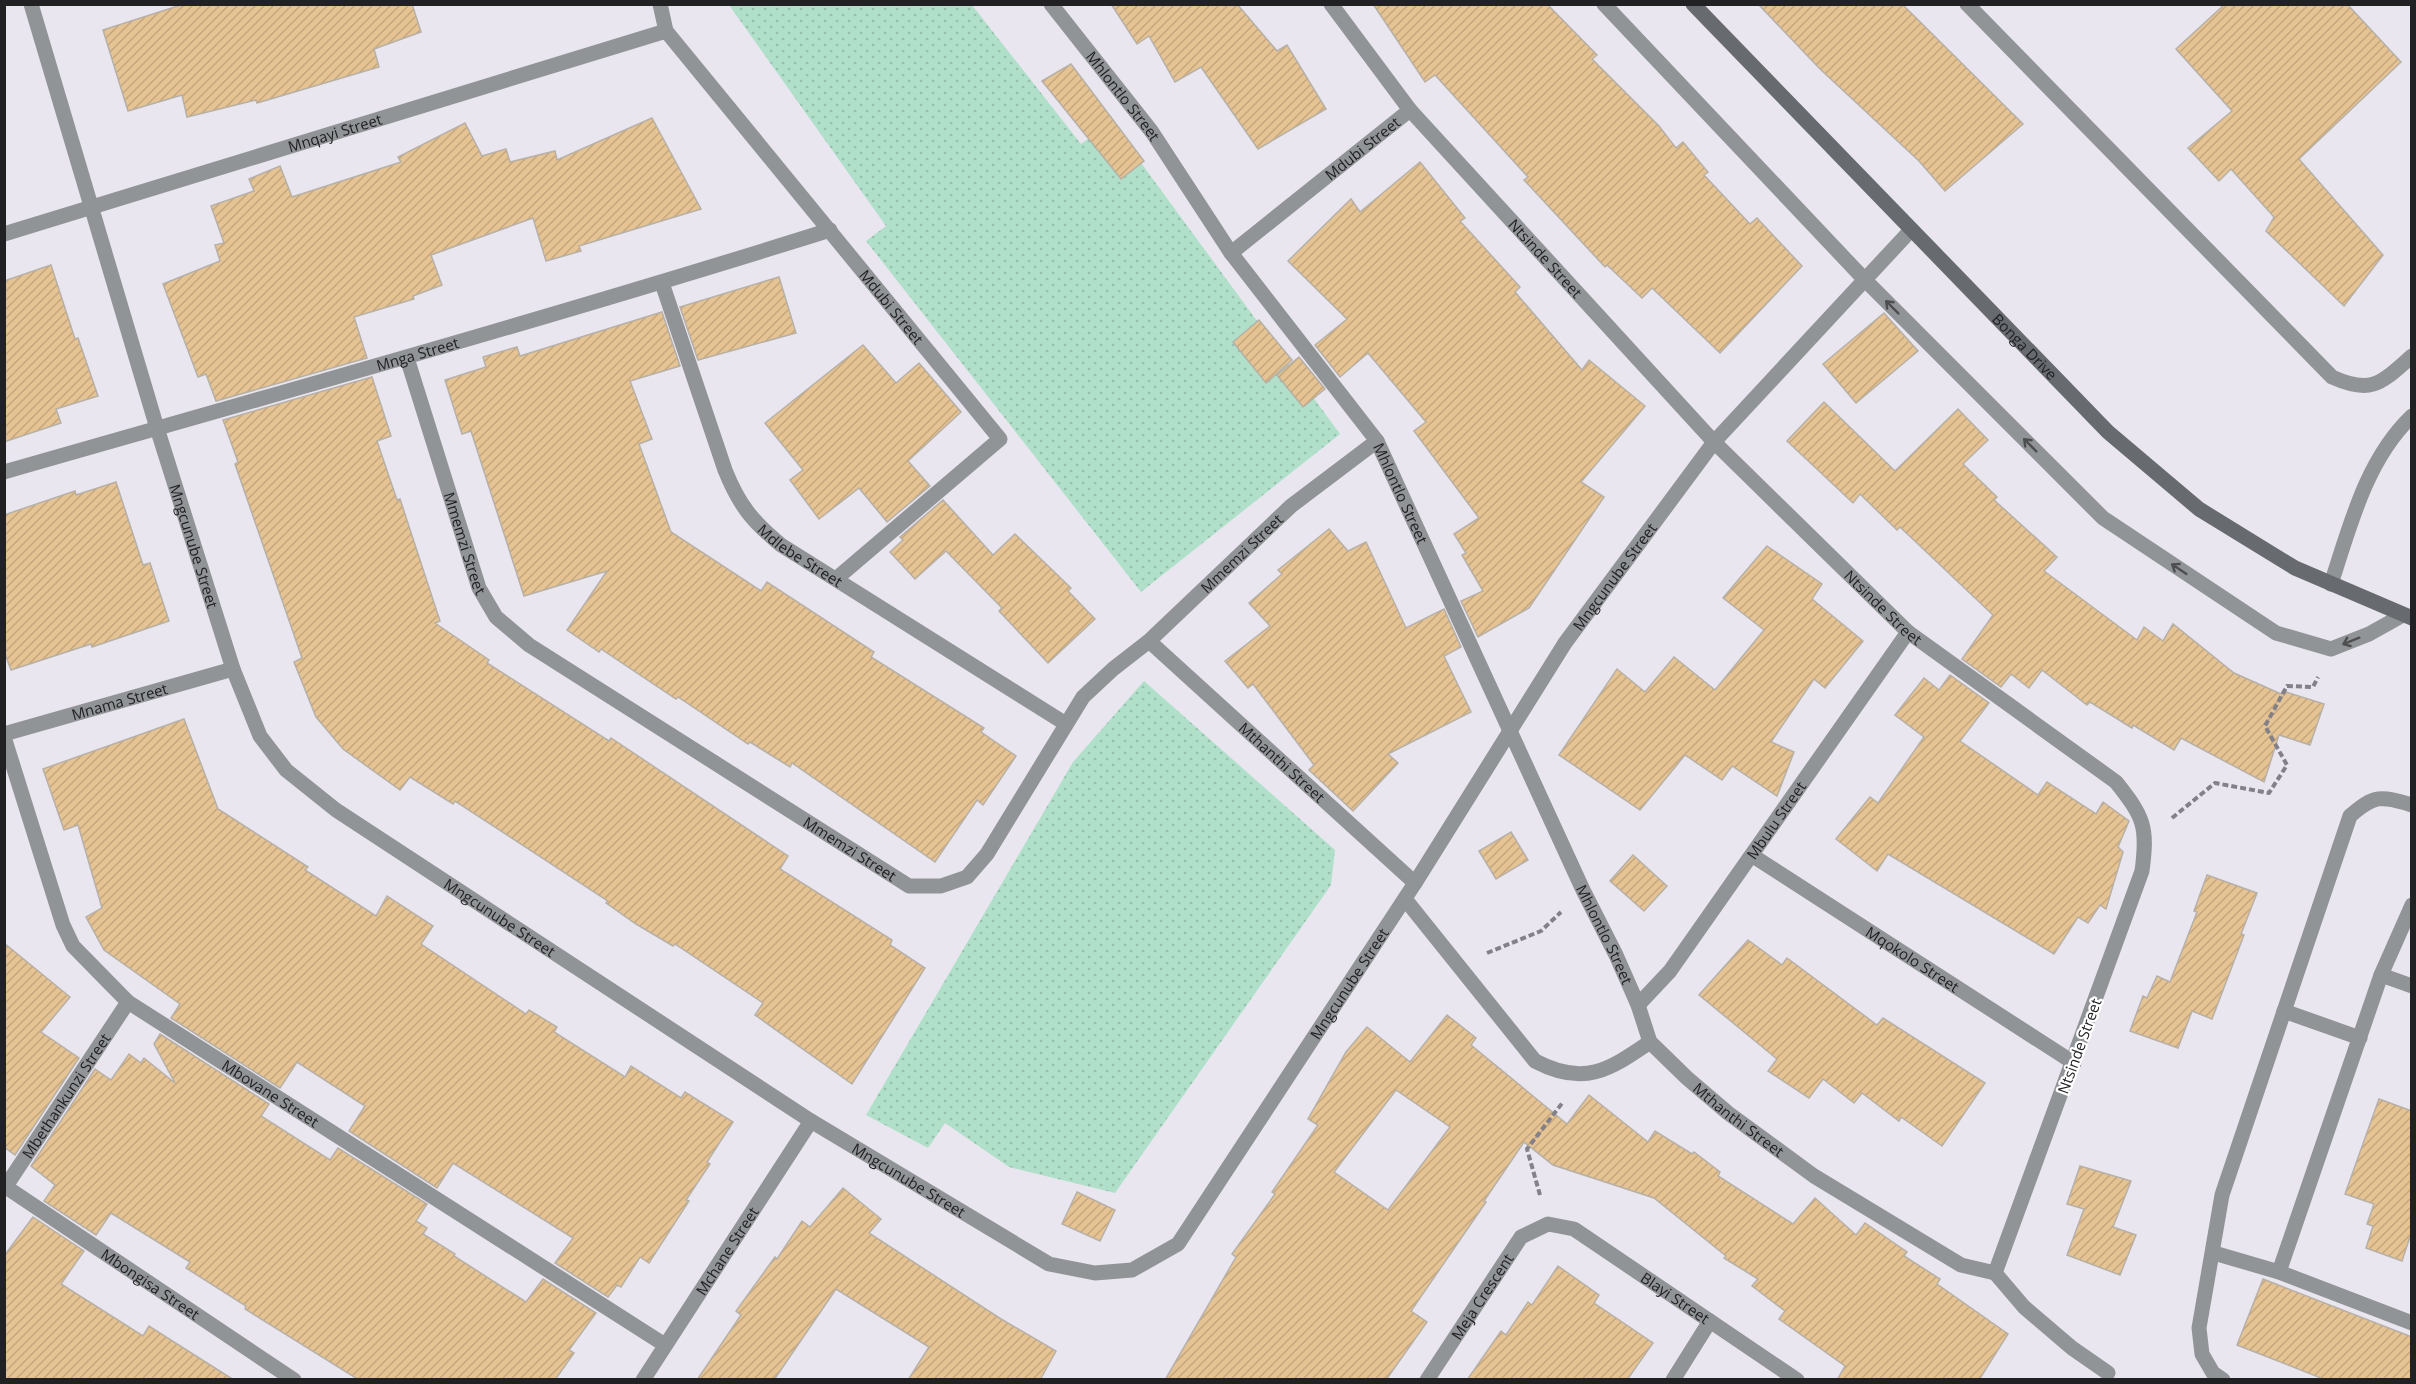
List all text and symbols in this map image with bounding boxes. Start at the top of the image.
street label: Mhlontlo Street [1082,47,1165,144]
street label: Mnqayi Street [285,109,384,156]
street label: Mdubi Street [1321,112,1404,184]
street label: Ntsinde Street [1504,214,1587,302]
street label: Mdubi Street [855,265,928,348]
one-way arrow [1884,300,1899,315]
street label: Bonga Drive [1988,309,2062,384]
street label: Mnga Street [374,332,461,375]
one-way arrow [2022,438,2037,453]
street label: Mhlontlo Street [1369,440,1433,547]
street label: Mngcunube Street [165,481,223,611]
street label: Mmemzi Street [440,489,491,598]
street label: Mmemzi Street [1196,509,1287,597]
street label: Mdlebe Street [754,519,846,591]
street label: Mngcunube Street [1568,519,1661,634]
one-way arrow [2171,563,2188,575]
street label: Ntsinde Street [1840,565,1926,649]
one-way arrow [2342,636,2361,647]
street label: Mnama Street [69,678,170,724]
street label: Mthanthi Street [1235,718,1329,806]
street label: Mbulu Street [1742,777,1810,863]
street label: Mmemzi Street [800,812,900,886]
street label: Mngcunube Street [440,874,559,961]
street label: Mhlontlo Street [1572,881,1638,987]
street label: Mqokolo Street [1862,921,1963,996]
street label: Mngcunube Street [1305,924,1393,1043]
street label: Ntsinde Street [2052,996,2106,1096]
street label: Mbethankunzi Street [17,1029,115,1162]
street label: Mbovane Street [218,1055,323,1131]
street label: Mthanthi Street [1689,1078,1788,1161]
street label: Mngcunube Street [848,1138,969,1222]
street label: Mchane Street [691,1203,763,1299]
street label: Mbongisa Street [98,1244,204,1324]
street label: Meja Crescent [1446,1249,1518,1343]
street label: Blayi Street [1637,1267,1714,1328]

